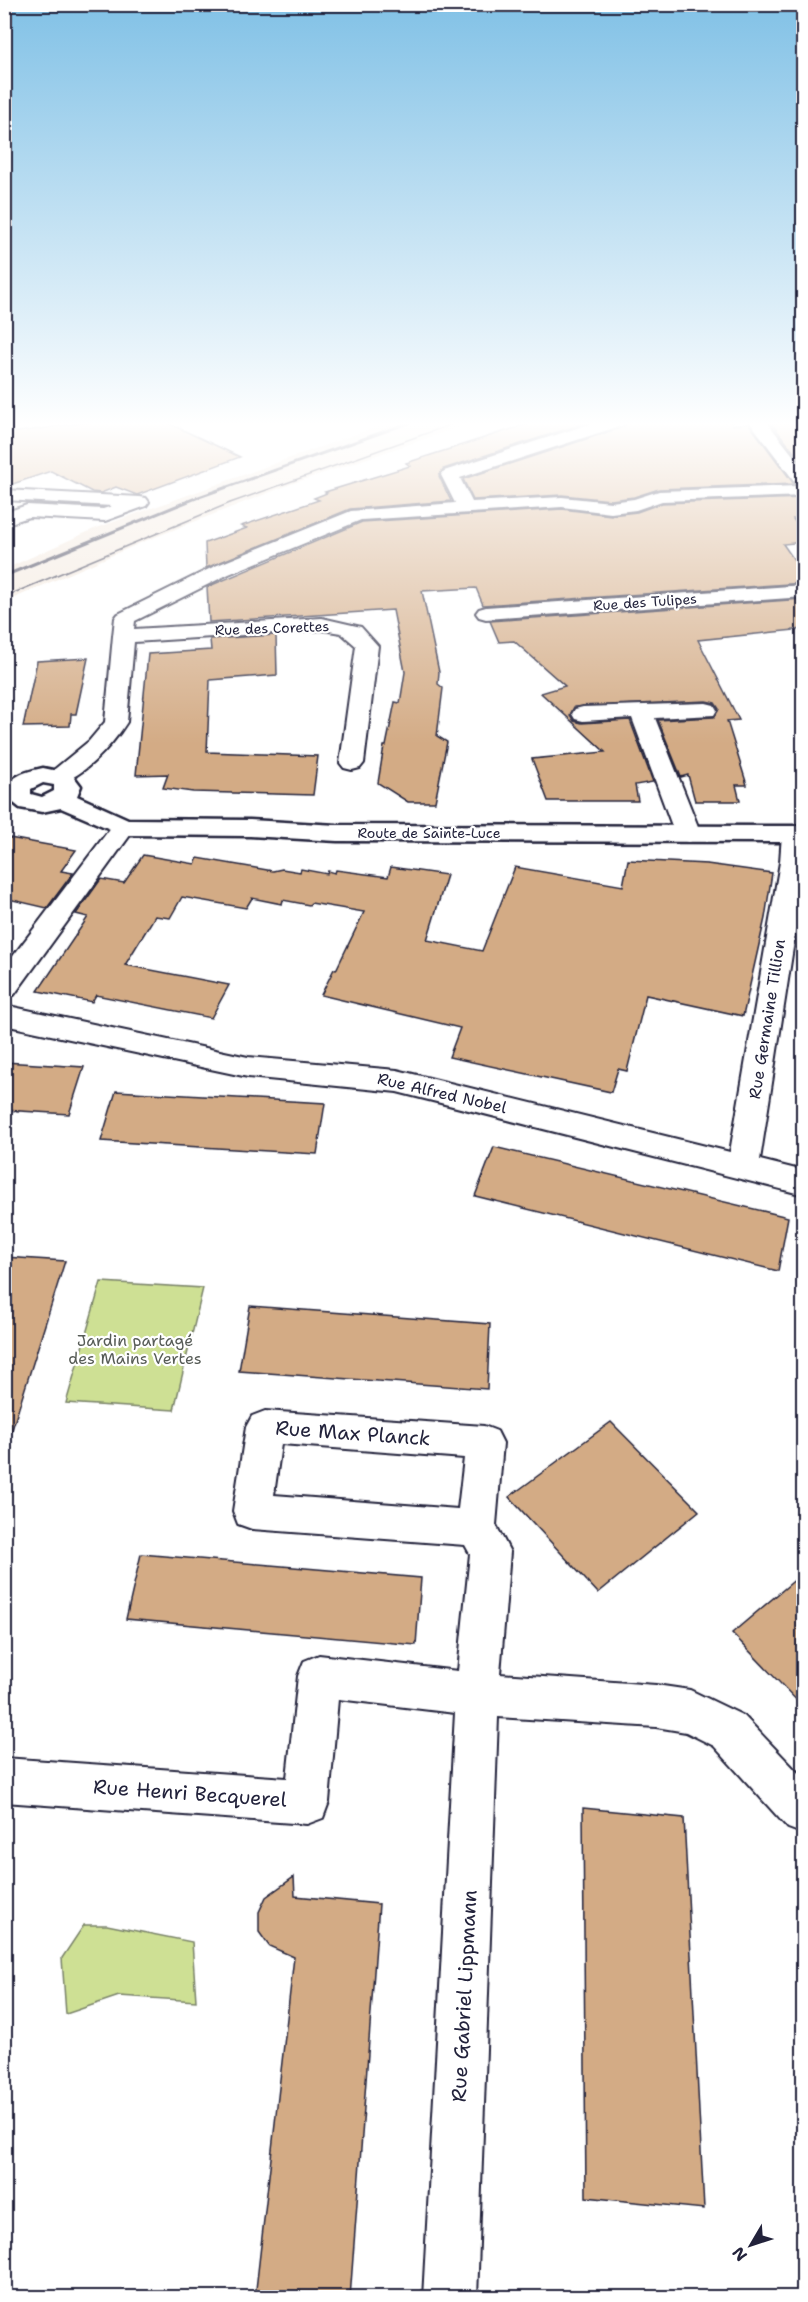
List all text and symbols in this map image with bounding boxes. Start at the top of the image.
street label: Rue des Tulipes [592,589,698,615]
street label: Rue des Corettes [214,617,330,639]
street label: Route de Sainte-Luce [357,824,501,842]
street label: Rue Germaine Tillion [744,937,790,1100]
street label: Rue Alfred Nobel [375,1068,509,1118]
park label: Jardin partagé des Mains Vertes [68,1330,202,1369]
street label: Rue Max Planck [275,1415,431,1451]
street label: Rue Henri Becquerel [92,1773,288,1813]
street label: Rue Gabriel Lippmann [445,1889,483,2103]
north arrow [721,2215,781,2275]
text: N [728,2243,752,2266]

